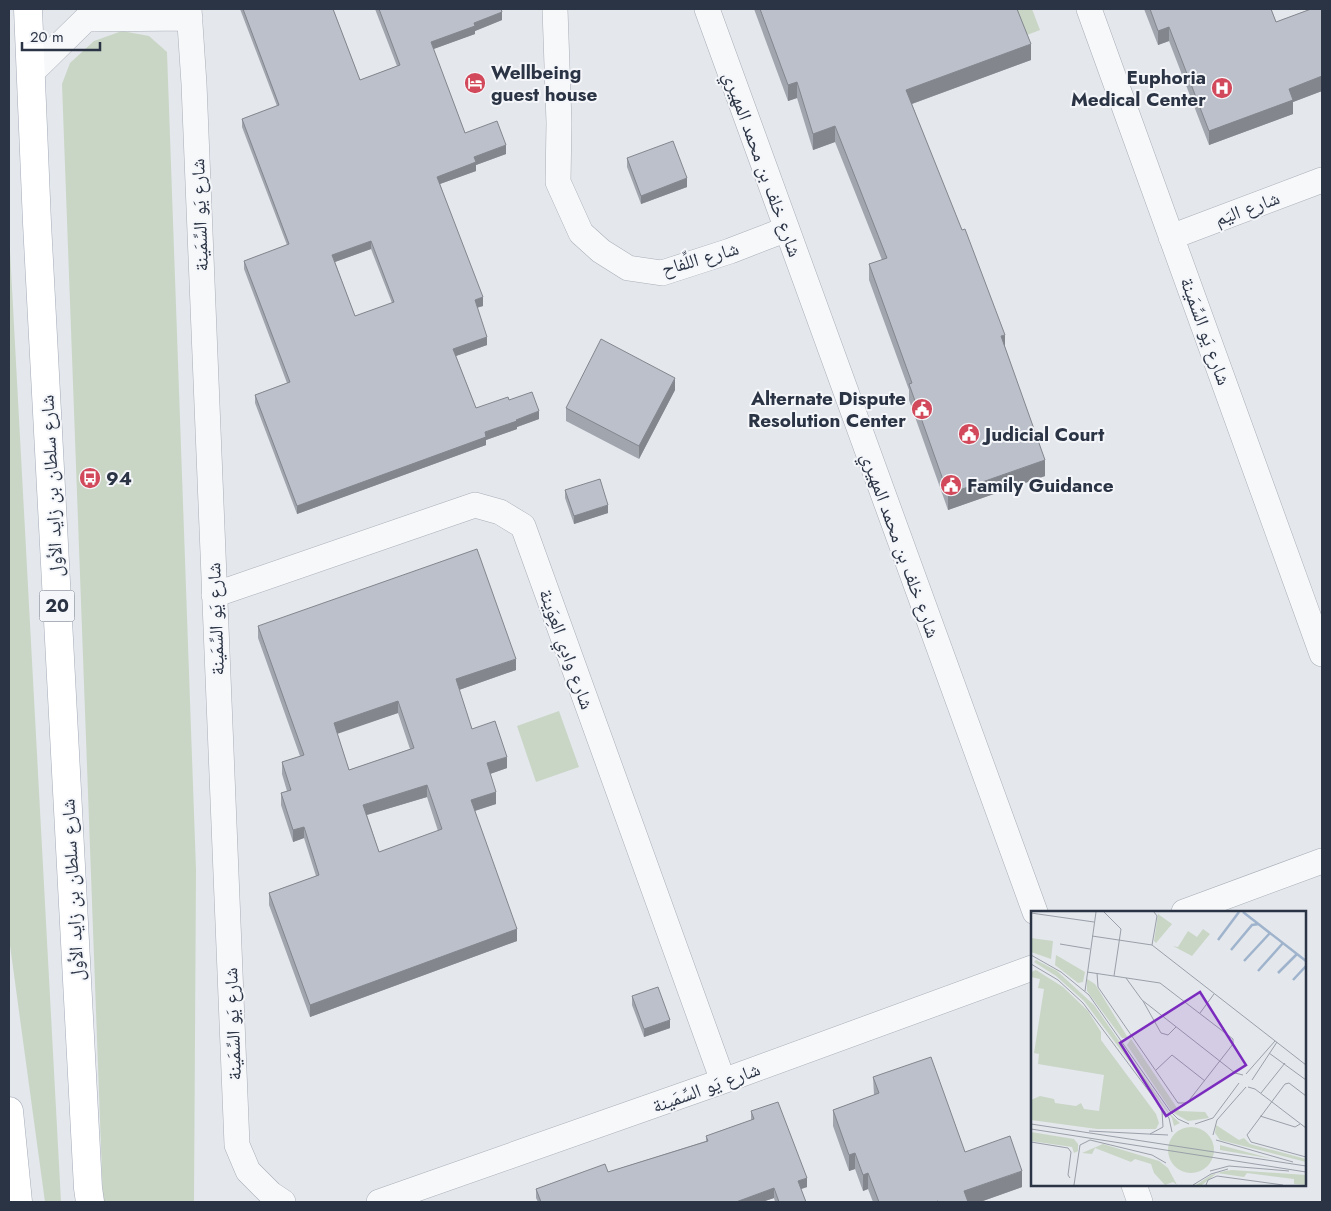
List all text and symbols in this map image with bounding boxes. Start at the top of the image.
scale bar [22,20,100,52]
text: 20 m [30,26,64,48]
place label: Wellbeing guest house [491,59,597,108]
place label: Euphoria Medical Center [1071,64,1206,113]
street label: شارع خلف بن محمد المهيري [715,68,809,261]
hotel icon: Wellbeing guest house [463,71,487,95]
hospital icon: Euphoria Medical Center [1210,76,1234,100]
street label: شارع يَو السِّمَينة [184,158,215,272]
street label: شارع اليَم [1211,184,1283,233]
street label: شارع اللِّفاح [658,235,742,282]
street label: شارع يَو السِّمَينة [1174,274,1238,389]
place label: Alternate Dispute Resolution Center [748,385,906,434]
street label: شارع سلطان بن زايد الأول [33,394,70,578]
public building icon: Alternate Dispute Resolution Center [910,397,934,421]
place label: Judicial Court [981,421,1104,448]
public building icon: Judicial Court [957,422,981,446]
street label: شارع خلف بن محمد المهيري [853,449,947,642]
place label: 94 [106,465,132,492]
bus stop icon: 94 [78,466,102,490]
place label: Family Guidance [967,472,1114,499]
public building icon: Family Guidance [939,473,963,497]
street label: شارع يَو السِّمَينة [200,562,231,676]
street label: شارع وادِي العِوَينة [530,585,601,714]
road number: 20 [40,590,74,622]
street label: شارع سلطان بن زايد الأول [54,798,91,982]
inset map [1031,911,1306,1186]
street label: شارع يَو السِّمَينة [217,967,248,1081]
street label: شارع يَو السِّمَينة [649,1055,764,1119]

